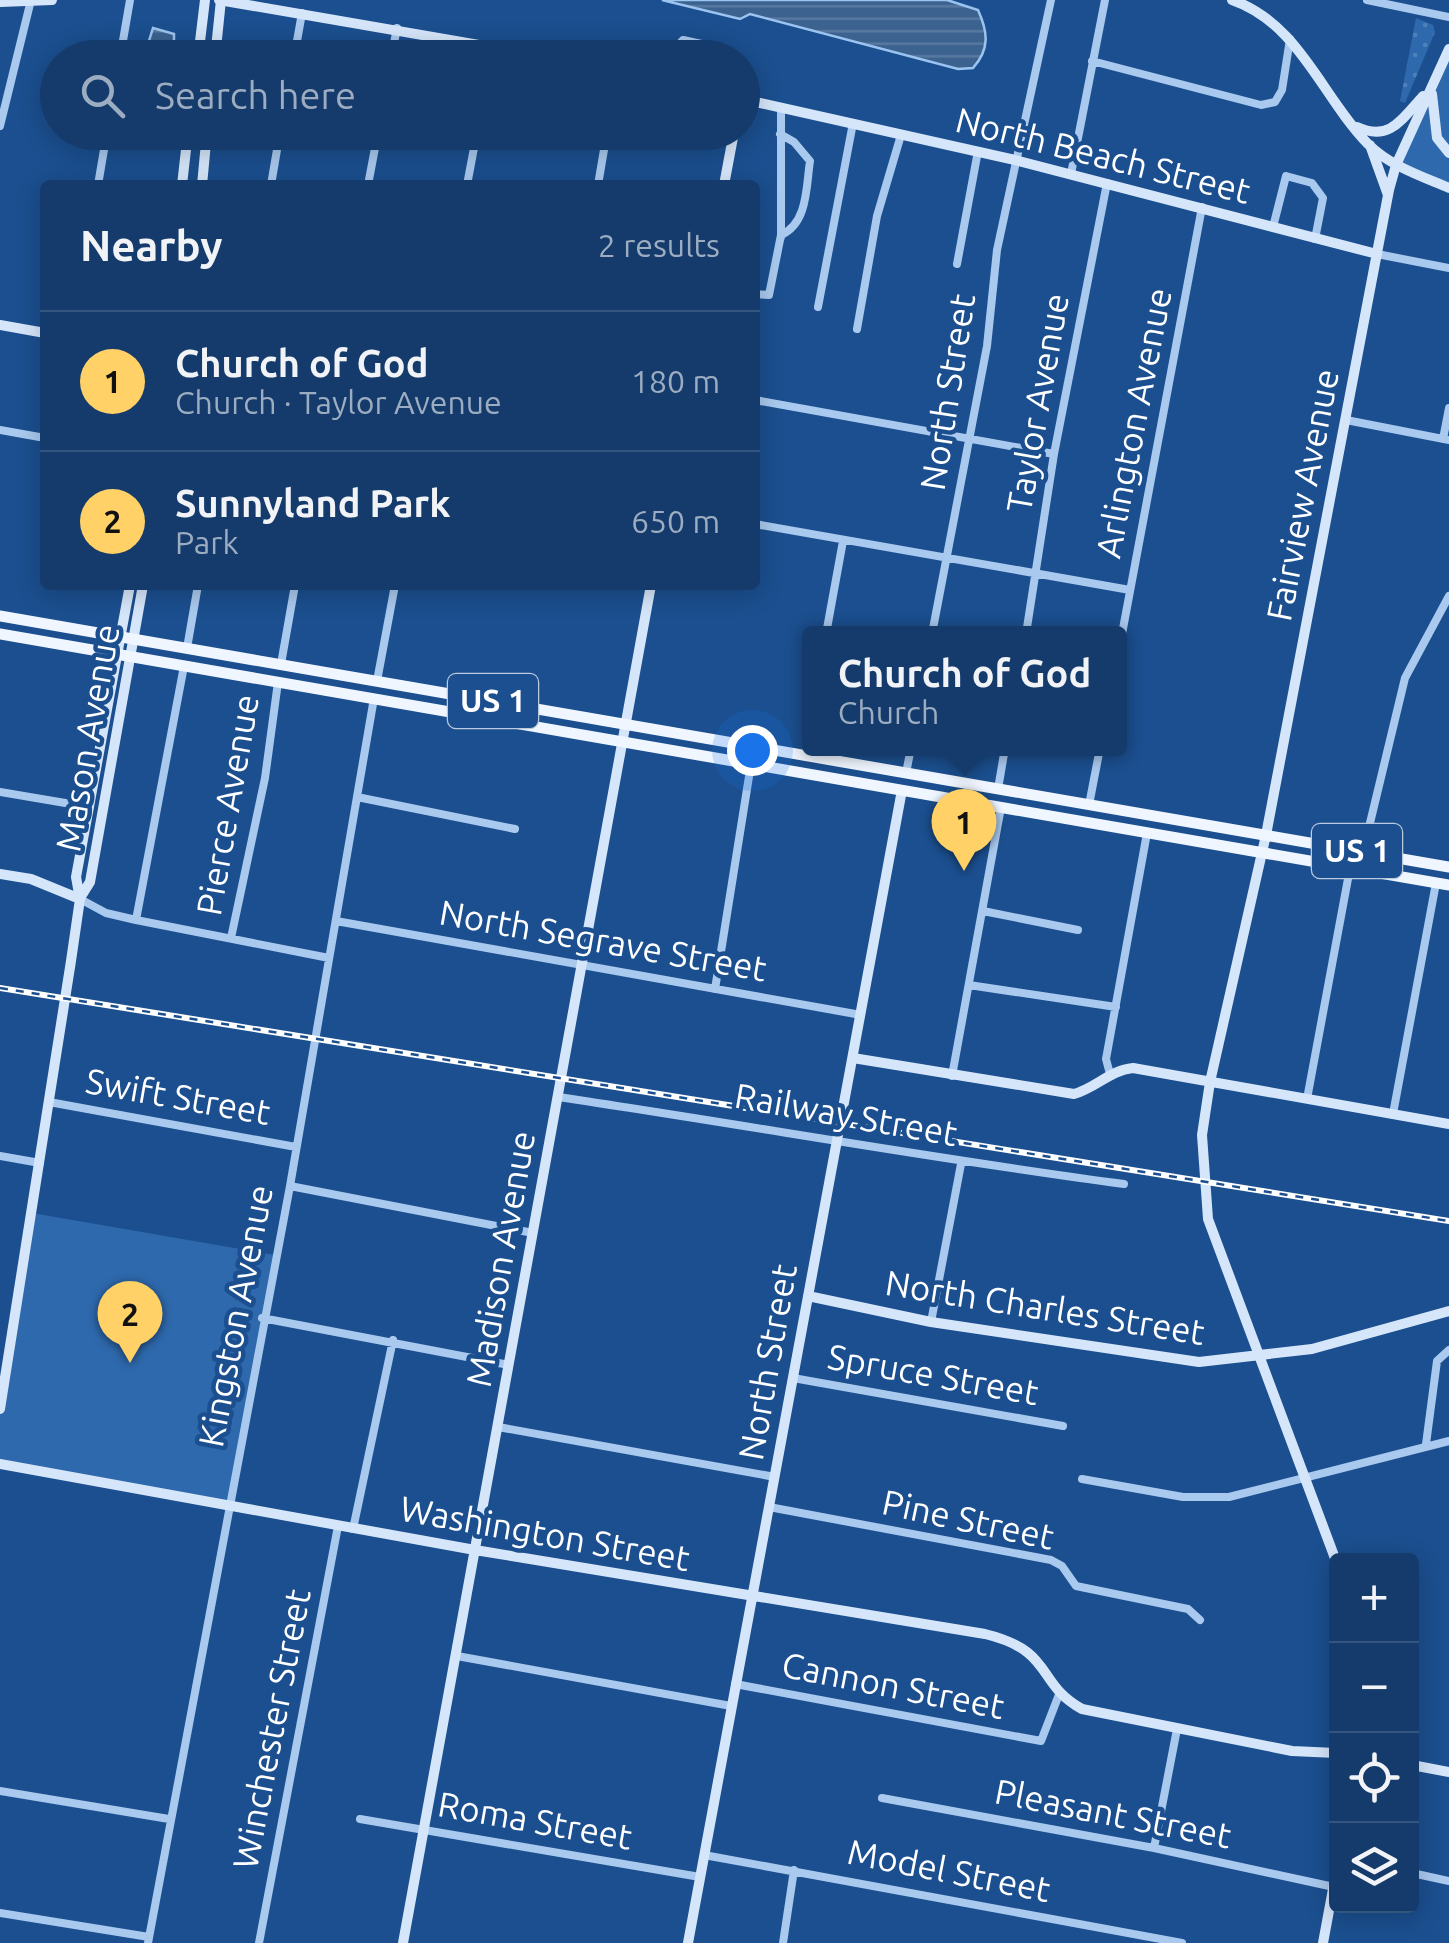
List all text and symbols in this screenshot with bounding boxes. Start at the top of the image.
search box [40,40,760,150]
icon: search [75,68,130,123]
text: Search here [155,74,356,116]
street label: North Beach Street [952,99,1255,211]
text: Nearby [80,222,223,269]
text: 2 results [598,227,720,263]
street label: Arlington Avenue [1087,285,1179,561]
street label: Taylor Avenue [998,290,1076,515]
street label: North Street [912,291,982,493]
text: Church of God [175,342,428,384]
text: 1 [103,363,122,399]
text: 180 m [631,363,720,399]
street label: Fairview Avenue [1258,366,1346,624]
text: Church · Taylor Avenue [175,384,502,420]
text: Sunnyland Park [175,482,450,524]
text: 2 [103,503,122,539]
text: 650 m [631,503,720,539]
text: Park [175,524,239,560]
street label: Mason Avenue [47,621,127,855]
popup [802,626,1127,756]
text: Church of God [838,652,1091,694]
road number: US 1 [448,674,538,728]
street label: Pierce Avenue [188,691,266,918]
text: Church [838,694,939,730]
your location [727,725,778,776]
pin: 1 [932,788,996,871]
road number: US 1 [1312,824,1402,878]
street label: North Segrave Street [436,892,770,989]
street label: Swift Street [83,1060,274,1132]
street label: Railway Street [732,1075,961,1153]
street label: Madison Avenue [458,1128,542,1390]
street label: Kingston Avenue [190,1181,280,1450]
street label: North Street [730,1261,804,1463]
street label: North Charles Street [883,1262,1208,1352]
pin: 2 [98,1280,162,1363]
street label: Spruce Street [825,1336,1042,1412]
street label: Pine Street [879,1481,1058,1557]
street label: Washington Street [397,1488,693,1578]
map controls [1329,1553,1419,1913]
button: + [1329,1553,1419,1643]
street label: Winchester Street [224,1585,318,1872]
button: − [1329,1643,1419,1733]
street label: Cannon Street [779,1644,1008,1726]
button: locate [1329,1733,1419,1823]
street label: Pleasant Street [992,1770,1235,1856]
street label: Roma Street [435,1783,635,1857]
button: layers [1329,1823,1419,1913]
street label: Model Street [844,1831,1054,1909]

